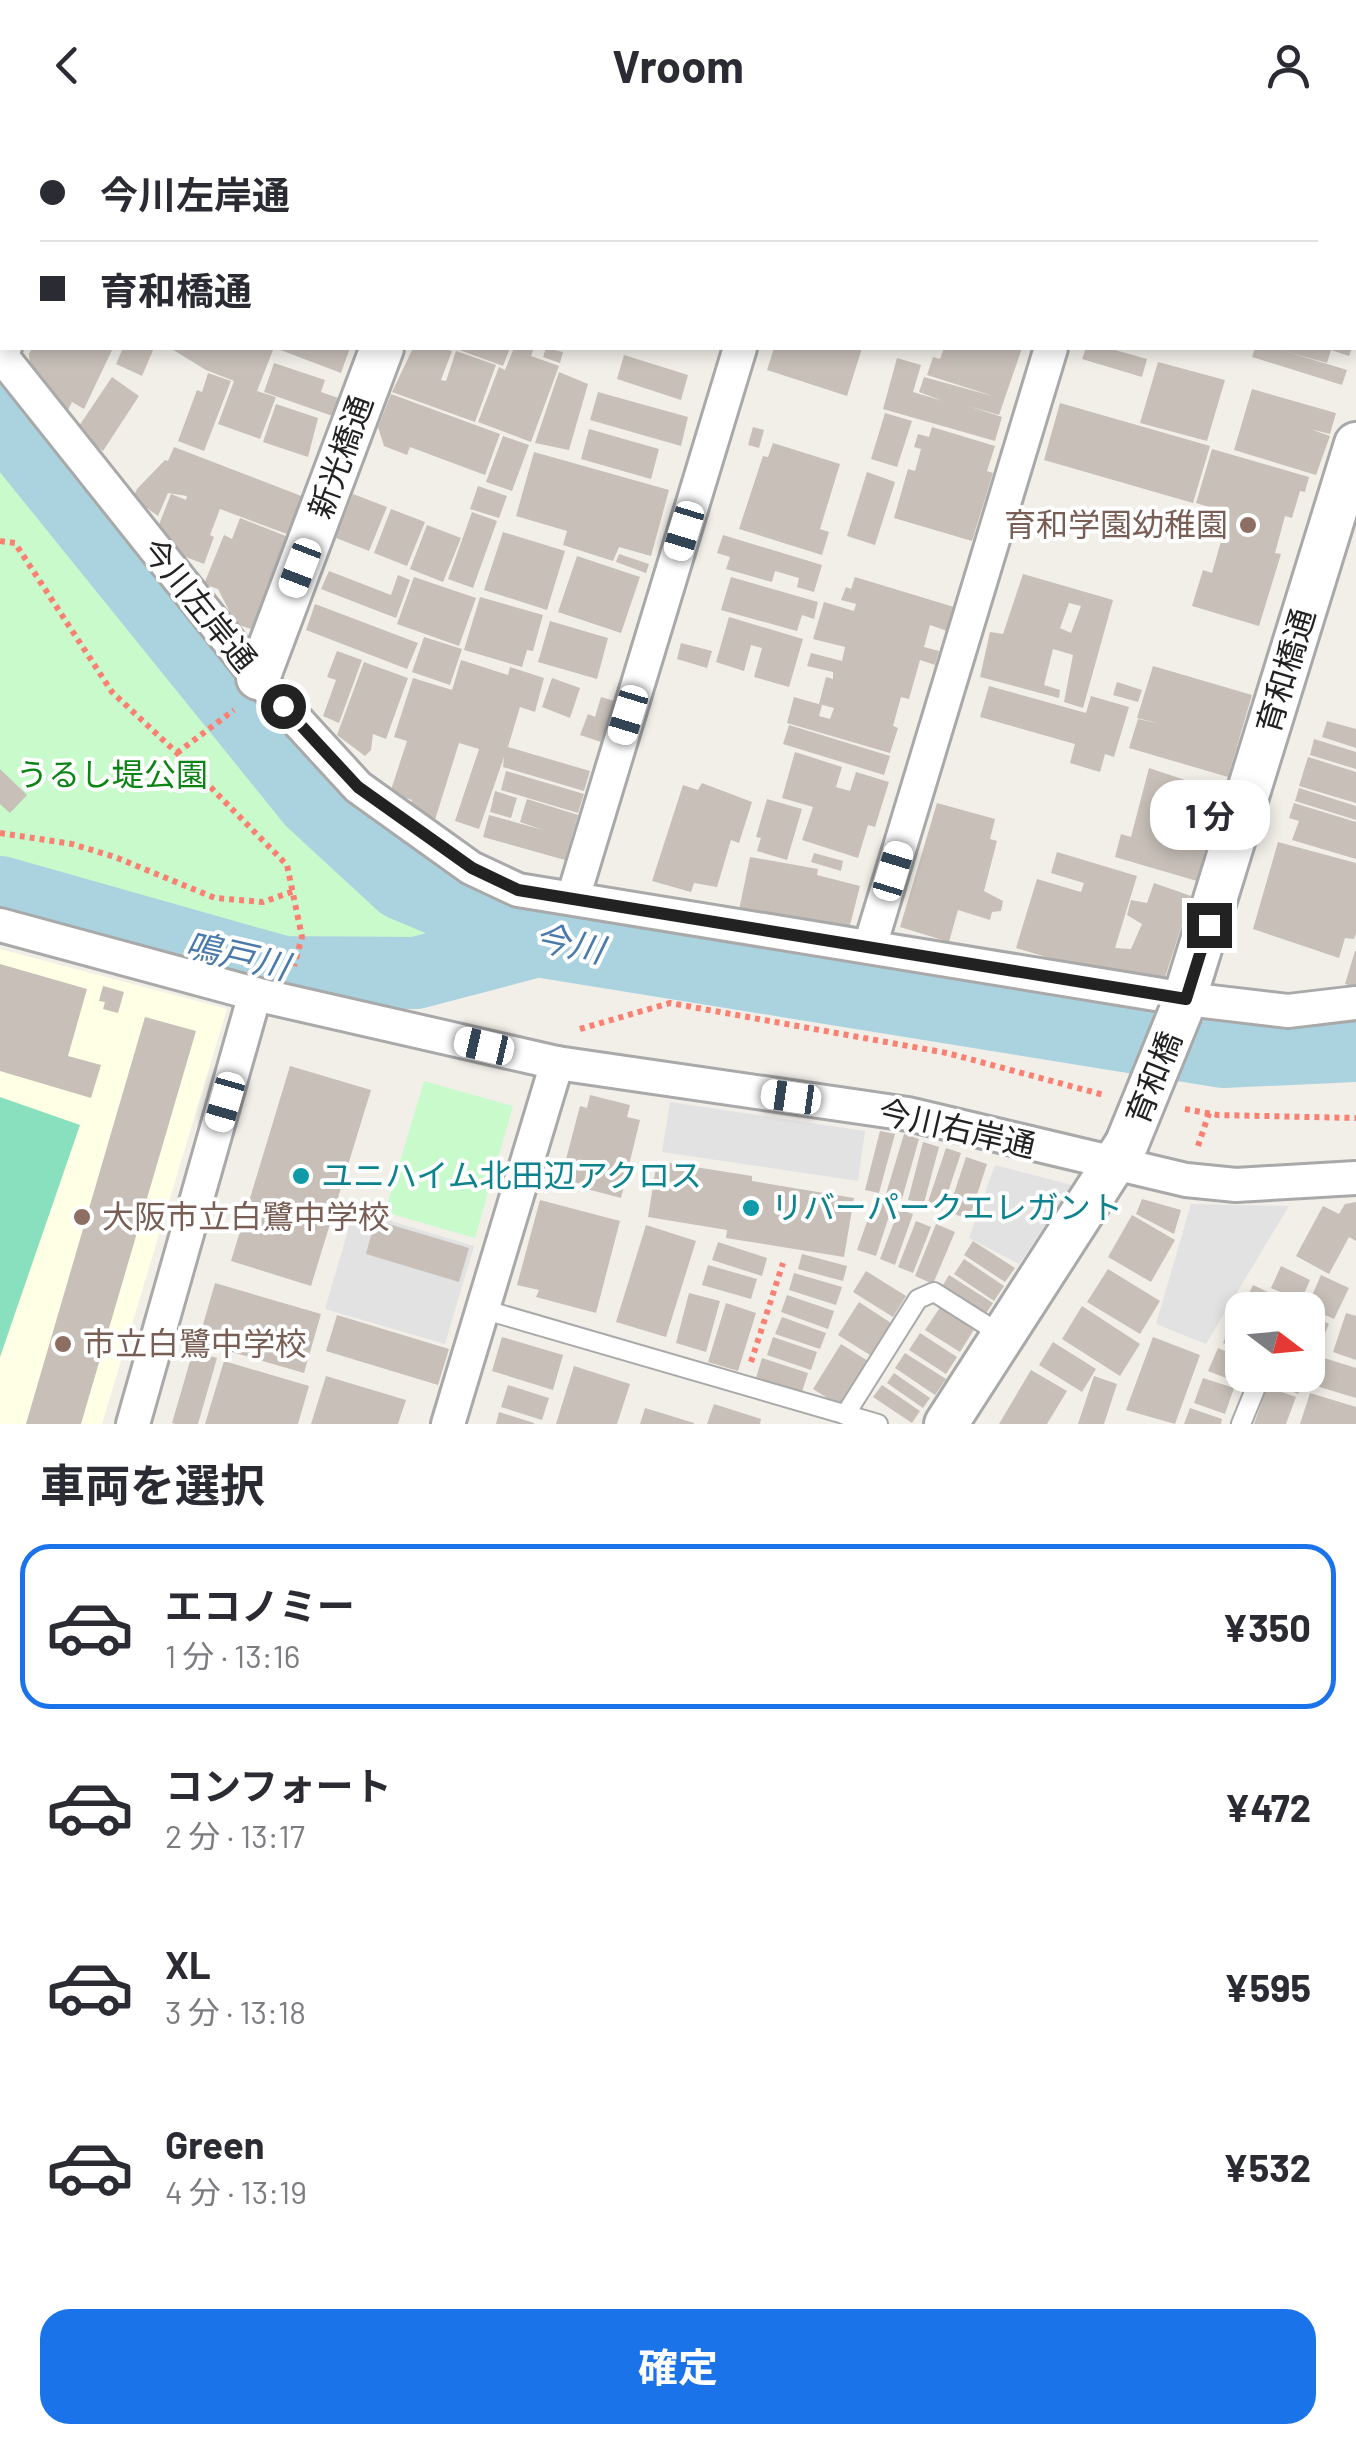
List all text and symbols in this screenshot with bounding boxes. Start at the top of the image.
icon: back [40,38,95,93]
text: Vroom [612,38,744,92]
icon: person [1261,38,1316,93]
text: 今川左岸通 [100,171,290,217]
text: 育和橋通 [100,267,252,313]
street label: 新光橋通 [299,390,379,523]
car [661,498,707,564]
place label: 育和学園幼稚園 [1004,504,1228,542]
marker: 育和学園幼稚園 [1237,514,1259,536]
street label: 今川左岸通 [135,530,266,678]
car [275,535,325,601]
street label: 育和橋通 [1247,604,1321,737]
car [605,682,651,748]
route start [261,684,306,729]
park label: うるし堤公園 [16,754,208,792]
callout: 1 分 [1149,780,1269,850]
text: 1 分 [1185,796,1235,834]
car [870,838,916,904]
route end [1187,903,1232,948]
water label: 今川 [531,914,612,971]
water label: 鳴戸川 [182,922,297,987]
car [451,1025,517,1067]
street label: 育和橋 [1117,1026,1188,1129]
car [202,1069,248,1135]
car [759,1078,823,1116]
street label: 今川右岸通 [875,1091,1040,1164]
place label: ユニハイム北田辺アクロス [321,1155,702,1193]
marker: ユニハイム北田辺アクロス [290,1165,312,1187]
place label: リバーパークエレガント [771,1187,1123,1225]
place label: 大阪市立白鷺中学校 [102,1196,390,1234]
marker: リバーパークエレガント [740,1197,762,1219]
marker: 大阪市立白鷺中学校 [71,1206,93,1228]
north arrow [1225,1292,1325,1392]
map controls [1225,1292,1325,1392]
place label: 市立白鷺中学校 [83,1323,307,1361]
marker: 市立白鷺中学校 [52,1333,74,1355]
text: 車両を選択 [40,1457,265,1511]
icon: car [45,1582,135,1672]
text: エコノミー [165,1582,355,1628]
text: ¥350 [1222,1604,1311,1650]
text: 1 分 · 13:16 [165,1636,300,1674]
icon: car [45,1762,135,1852]
text: コンフォート [165,1762,392,1808]
text: ¥472 [1225,1784,1311,1830]
text: 2 分 · 13:17 [165,1816,305,1854]
text: XL [165,1941,211,1987]
icon: car [45,1942,135,2032]
text: ¥595 [1224,1964,1311,2010]
text: 3 分 · 13:18 [165,1992,306,2030]
text: Green [165,2121,265,2167]
icon: car [45,2122,135,2212]
text: ¥532 [1223,2144,1311,2190]
text: 4 分 · 13:19 [165,2172,307,2210]
button: 確定 [40,2309,1316,2424]

